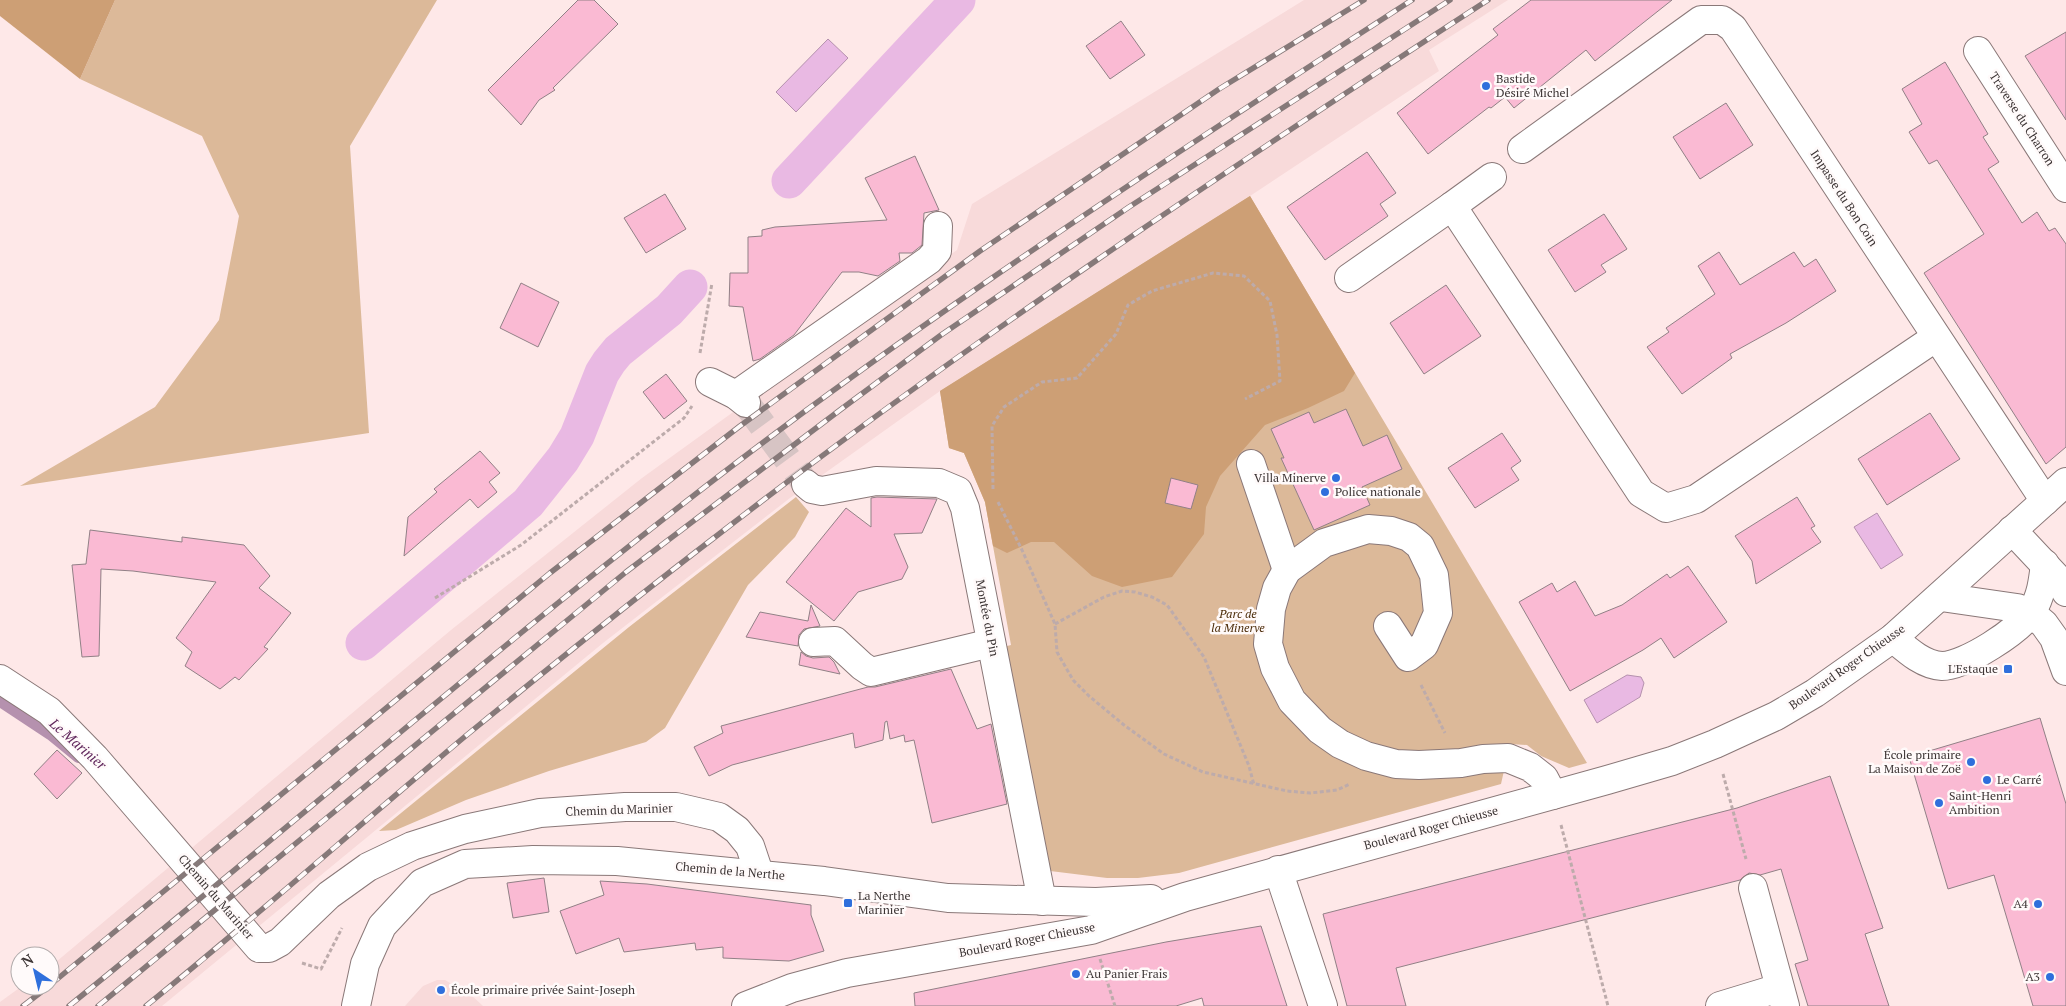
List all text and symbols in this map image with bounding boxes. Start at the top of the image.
street label: Traverse du Charron [1987,69,2058,168]
place label: Bastide Désiré Michel [1496,71,1570,100]
marker: Bastide Désiré Michel [1480,80,1492,92]
street label: Impasse du Bon Coin [1808,147,1881,249]
place label: Villa Minerve [1254,470,1326,485]
marker: Villa Minerve [1330,472,1342,484]
place label: Police nationale [1335,484,1421,499]
marker: Police nationale [1319,486,1331,498]
street label: Montée du Pin [973,578,1002,658]
park label: Parc de la Minerve [1211,606,1265,635]
street label: Boulevard Roger Chieusse [1786,621,1908,712]
place label: L'Estaque [1948,661,1998,676]
marker: L'Estaque [2002,663,2014,675]
water label: Le Marinier [45,713,111,774]
place label: École primaire La Maison de Zoë [1868,747,1961,776]
marker: École primaire La Maison de Zoë [1965,756,1977,768]
place label: Le Carré [1997,772,2042,787]
marker: Le Carré [1981,774,1993,786]
place label: Saint-Henri Ambition [1949,788,2012,817]
marker: Saint-Henri Ambition [1933,797,1945,809]
street label: Chemin du Marinier [565,800,673,819]
street label: Boulevard Roger Chieusse [1362,802,1500,853]
street label: Chemin du Marinier [175,851,258,942]
street label: Chemin de la Nerthe [675,858,785,883]
place label: La Nerthe Marinier [858,888,911,917]
place label: A4 [2013,896,2029,911]
marker: La Nerthe Marinier [842,897,854,909]
marker: A4 [2032,898,2044,910]
street label: Boulevard Roger Chieusse [958,919,1096,960]
north arrow [10,946,60,996]
text: N [17,949,37,971]
place label: Au Panier Frais [1086,966,1168,981]
marker: Au Panier Frais [1070,968,1082,980]
place label: A3 [2025,969,2040,984]
marker: A3 [2044,971,2056,983]
place label: École primaire privée Saint-Joseph [451,982,635,997]
marker: École primaire privée Saint-Joseph [435,984,447,996]

